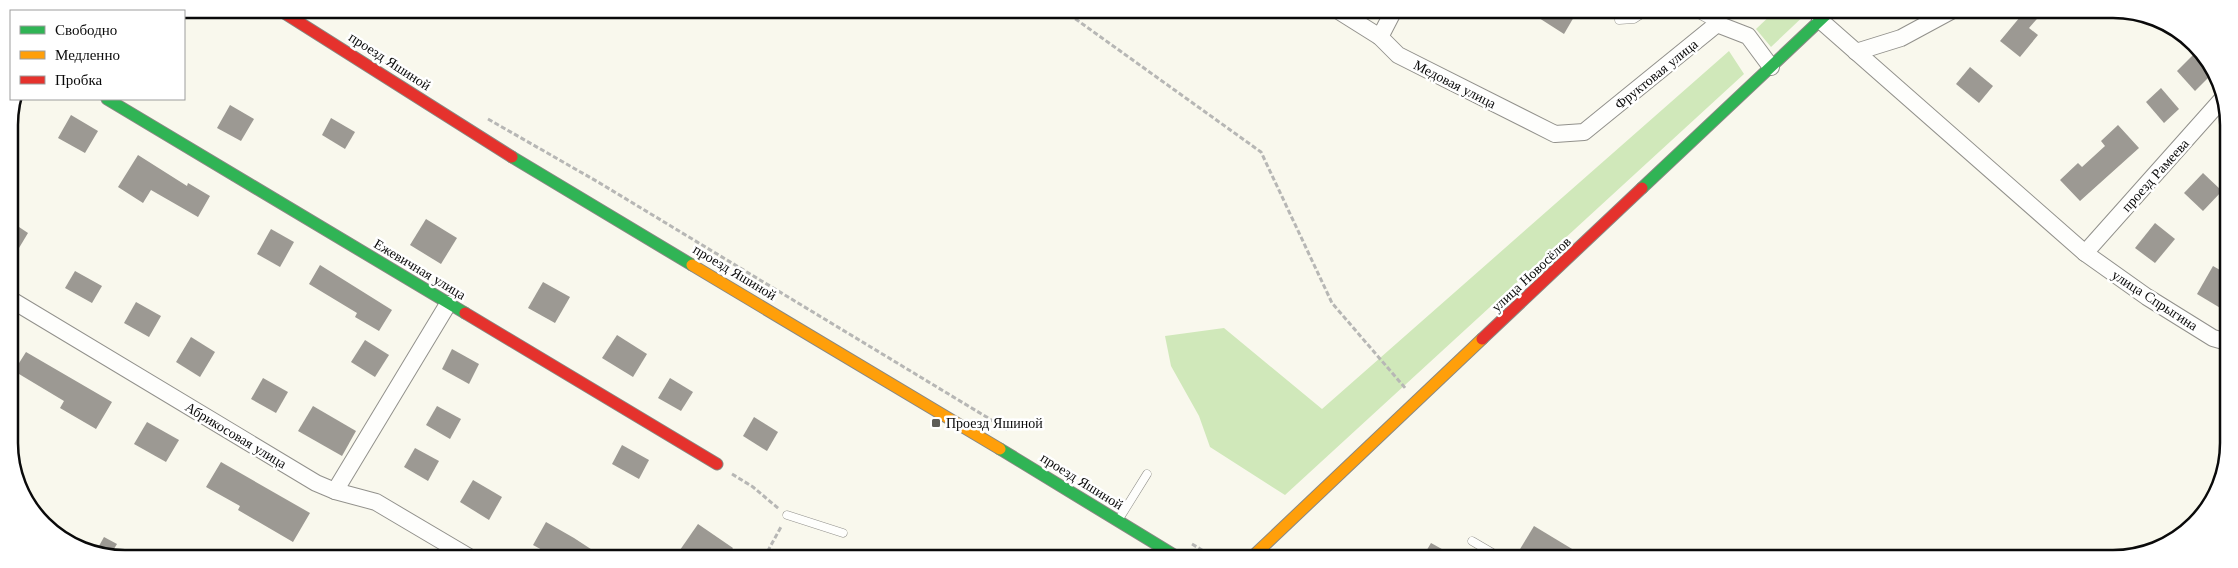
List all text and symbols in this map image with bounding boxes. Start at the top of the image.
legend [10,10,185,100]
text: Свободно [55,20,117,39]
street label: проезд Яшиной [346,28,435,94]
street label: Фруктовая улица [1611,34,1702,113]
text: Медленно [55,45,120,64]
street label: Медовая улица [1411,56,1500,113]
text: Пробка [55,70,103,89]
street label: проезд Рамеева [2117,134,2193,215]
street label: улица Новосёлов [1487,232,1575,316]
street label: Ежевичная улица [371,234,470,304]
street label: проезд Яшиной [690,240,780,304]
street label: улица Спрыгина [2109,266,2202,335]
street label: Абрикосовая улица [182,398,291,473]
place label: Проезд Яшиной [946,414,1043,432]
marker: Проезд Яшиной [930,417,942,429]
street label: проезд Яшиной [1037,448,1127,514]

